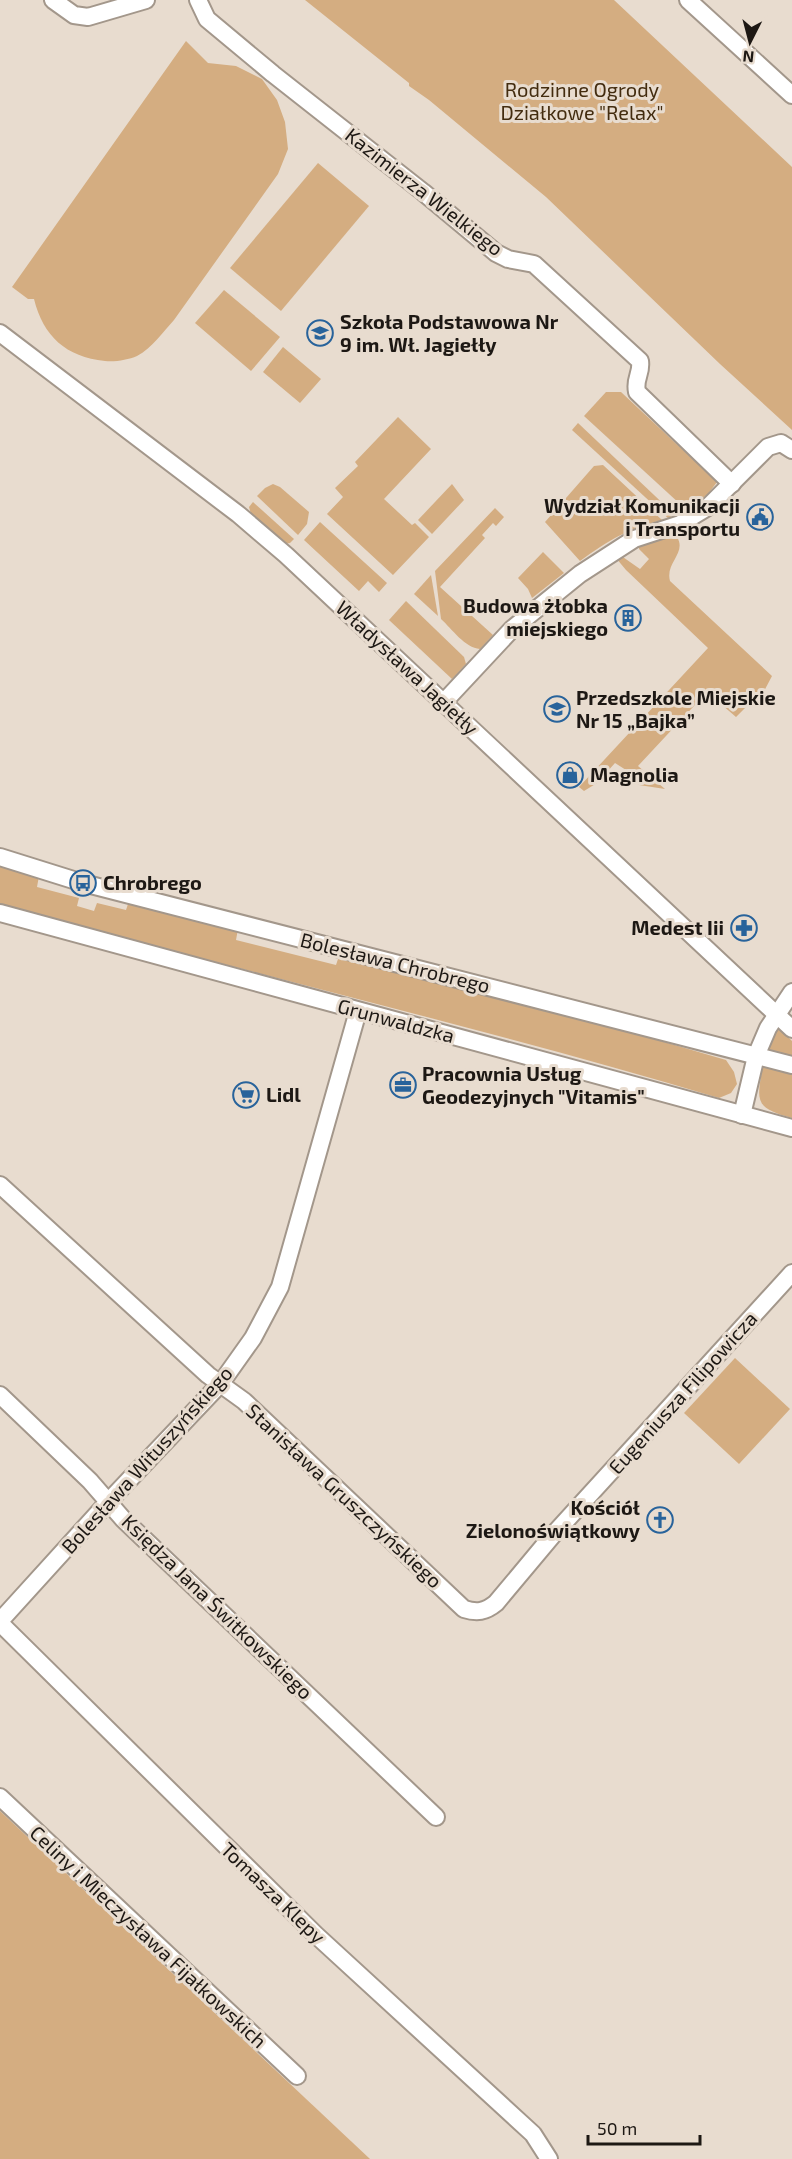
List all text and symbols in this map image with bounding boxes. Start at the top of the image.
north arrow [720,12,780,72]
text: N [742,47,755,67]
park label: Rodzinne Ogrody Działkowe "Relax" [500,77,664,124]
street label: Kazimierza Wielkiego [341,122,508,260]
place label: Szkoła Podstawowa Nr 9 im. Wł. Jagiełły [340,309,559,357]
school or university icon: Szkoła Podstawowa Nr 9 im. Wł. Jagiełły [305,318,335,348]
place label: Wydział Komunikacji i Transportu [544,493,740,540]
public building icon: Wydział Komunikacji i Transportu [745,502,775,532]
place label: Budowa żłobka miejskiego [463,593,608,640]
street label: Władysława Jagiełły [332,595,484,740]
building icon: Budowa żłobka miejskiego [613,603,643,633]
place label: Przedszkole Miejskie Nr 15 „Bajka” [576,685,776,732]
school or university icon: Przedszkole Miejskie Nr 15 „Bajka” [542,694,572,724]
shop icon: Magnolia [555,760,585,790]
place label: Magnolia [590,762,679,786]
bus stop icon: Chrobrego [68,868,98,898]
place label: Chrobrego [103,870,202,894]
pharmacy icon: Medest Iii [729,913,759,943]
place label: Medest Iii [631,915,724,939]
street label: Bolesława Chrobrego [298,927,492,997]
street label: Grunwaldzka [335,993,457,1047]
place label: Pracownia Usług Geodezyjnych "Vitamis" [422,1061,645,1109]
office icon: Pracownia Usług Geodezyjnych "Vitamis" [388,1070,418,1100]
supermarket icon: Lidl [231,1080,261,1110]
place label: Lidl [266,1082,301,1106]
street label: Eugeniusza Filipowicza [603,1306,761,1478]
street label: Bolesława Wituszyńskiego [56,1361,237,1558]
street label: Stanisława Gruszczyńskiego [242,1398,448,1592]
place label: Kościół Zielonoświątkowy [466,1495,641,1543]
church icon: Kościół Zielonoświątkowy [645,1505,675,1535]
street label: Księdza Jana Świtkowskiego [117,1509,318,1704]
street label: Celiny i Mieczysława Fijałkowskich [25,1820,272,2052]
street label: Tomasza Klepy [217,1837,331,1948]
scale bar [588,2108,700,2146]
text: 50 m [597,2117,637,2139]

